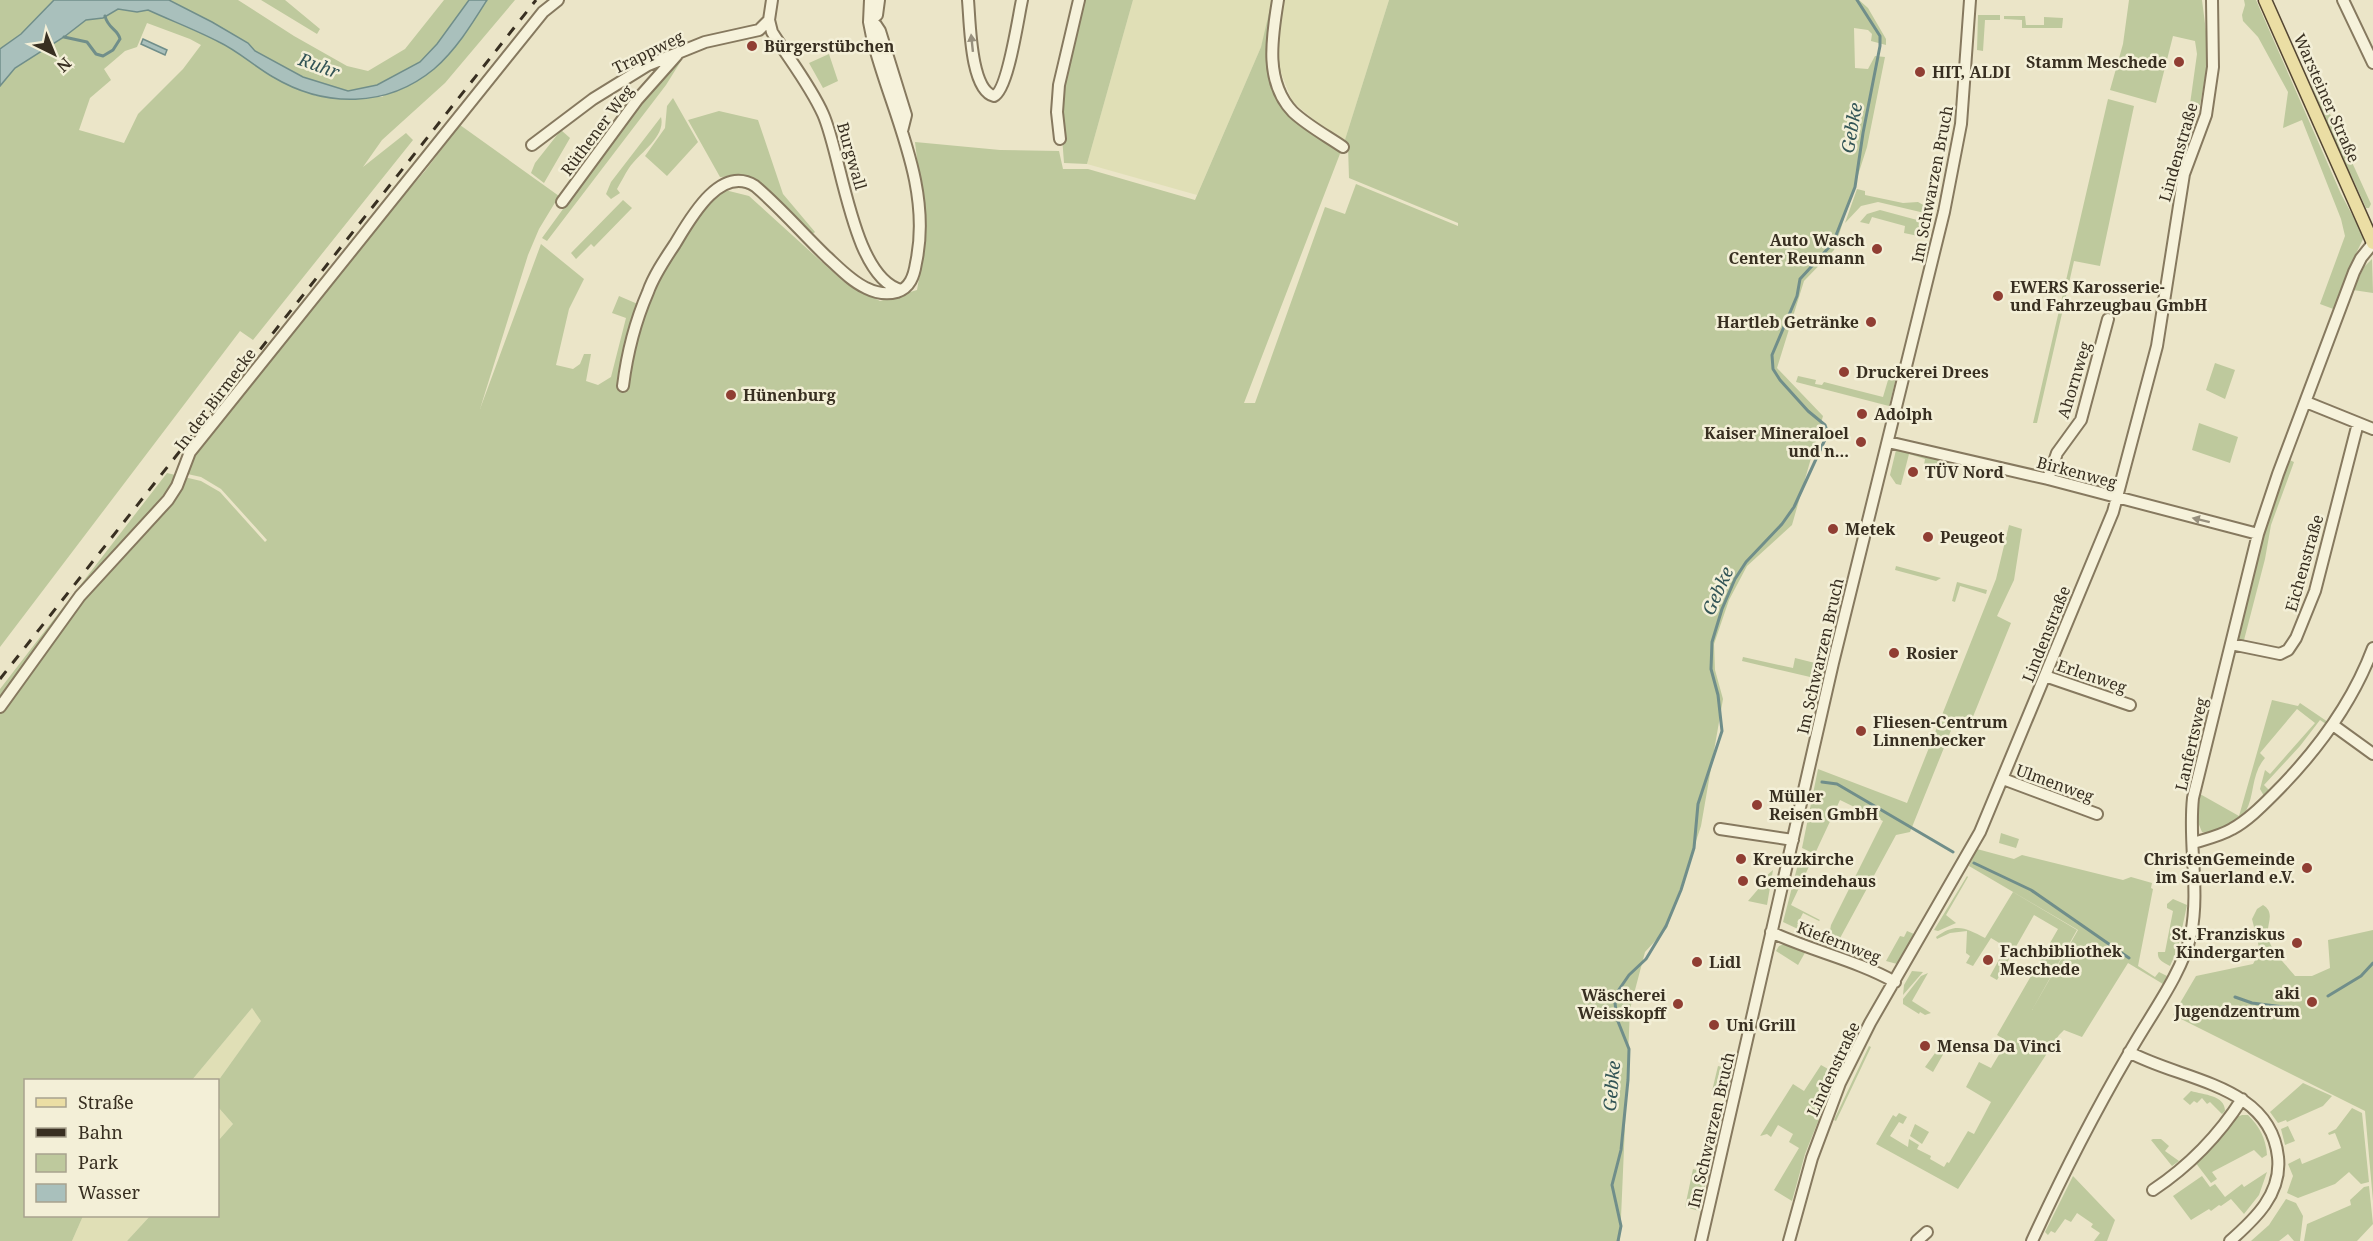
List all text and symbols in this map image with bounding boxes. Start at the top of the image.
north arrow [24,24,84,84]
street label: Trappweg [609,25,688,79]
street label: Warsteiner Straße [2289,30,2365,166]
one-way arrow [967,34,977,53]
place label: Bürgerstübchen [764,35,895,57]
marker: Bürgerstübchen [745,39,759,53]
water label: Ruhr [295,46,344,84]
place label: Stamm Meschede [2026,51,2167,73]
text: N [52,53,76,78]
marker: Stamm Meschede [2172,55,2186,69]
place label: HIT, ALDI [1932,61,2011,83]
marker: HIT, ALDI [1913,65,1927,79]
street label: Rüthener Weg [556,80,639,180]
street label: Lindenstraße [2153,100,2203,204]
water label: Gebke [1835,101,1867,155]
street label: Im Schwarzen Bruch [1906,104,1958,264]
street label: Burgwall [832,120,872,192]
place label: Auto Wasch Center Reumann [1728,229,1865,269]
marker: Auto Wasch Center Reumann [1870,242,1884,256]
place label: EWERS Karosserie- und Fahrzeugbau GmbH [2010,276,2207,316]
marker: EWERS Karosserie- und Fahrzeugbau GmbH [1991,289,2005,303]
place label: Hartleb Getränke [1717,311,1859,333]
marker: Hartleb Getränke [1864,315,1878,329]
street label: Ahornweg [2052,338,2096,421]
street label: In der Birmecke [169,343,261,455]
place label: Druckerei Drees [1856,361,1989,383]
marker: Druckerei Drees [1837,365,1851,379]
place label: Hünenburg [743,384,836,406]
marker: Hünenburg [724,388,738,402]
place label: Adolph [1874,403,1933,425]
marker: Adolph [1855,407,1869,421]
place label: Kaiser Mineraloel und n... [1704,422,1849,462]
marker: Kaiser Mineraloel und n... [1854,435,1868,449]
street label: Birkenweg [2035,451,2120,493]
place label: TÜV Nord [1925,461,2005,483]
marker: TÜV Nord [1906,465,1920,479]
street label: Eichenstraße [2280,512,2328,614]
one-way arrow [2192,514,2210,524]
place label: Metek [1845,518,1896,540]
marker: Metek [1826,522,1840,536]
place label: Peugeot [1940,526,2005,548]
marker: Peugeot [1921,530,1935,544]
water label: Gebke [1696,562,1738,619]
street label: Im Schwarzen Bruch [1791,576,1849,736]
street label: Lindenstraße [2017,583,2075,685]
place label: Rosier [1906,642,1959,664]
marker: Rosier [1887,646,1901,660]
street label: Erlenweg [2054,654,2130,698]
street label: Lanfertsweg [2170,695,2213,793]
place label: Fliesen-Centrum Linnenbecker [1873,711,2008,751]
marker: Fliesen-Centrum Linnenbecker [1854,724,1868,738]
street label: Ulmenweg [2013,759,2097,807]
place label: Müller Reisen GmbH [1769,785,1878,825]
marker: Müller Reisen GmbH [1750,798,1764,812]
place label: Kreuzkirche [1753,848,1854,870]
place label: ChristenGemeinde im Sauerland e.V. [2143,848,2295,888]
marker: Kreuzkirche [1734,852,1748,866]
marker: ChristenGemeinde im Sauerland e.V. [2300,861,2314,875]
place label: Gemeindehaus [1755,870,1876,892]
marker: Gemeindehaus [1736,874,1750,888]
street label: Kiefernweg [1794,916,1884,968]
place label: St. Franziskus Kindergarten [2172,923,2285,963]
marker: St. Franziskus Kindergarten [2290,936,2304,950]
place label: Fachbibliothek Meschede [2000,940,2123,980]
place label: Lidl [1709,951,1741,973]
marker: Fachbibliothek Meschede [1981,953,1995,967]
marker: Lidl [1690,955,1704,969]
place label: aki Jugendzentrum [2173,982,2300,1022]
place label: Wäscherei Weisskopff [1578,984,1668,1024]
marker: aki Jugendzentrum [2305,995,2319,1009]
marker: Wäscherei Weisskopff [1671,997,1685,1011]
place label: Uni Grill [1726,1014,1796,1036]
marker: Uni Grill [1707,1018,1721,1032]
street label: Lindenstraße [1801,1018,1865,1120]
place label: Mensa Da Vinci [1937,1035,2061,1057]
marker: Mensa Da Vinci [1918,1039,1932,1053]
street label: Im Schwarzen Bruch [1682,1050,1740,1210]
water label: Gebke [1597,1060,1625,1112]
legend [24,1079,219,1217]
text: Straße [78,1090,134,1114]
text: Bahn [78,1120,123,1144]
text: Park [78,1150,118,1174]
text: Wasser [78,1180,141,1204]

